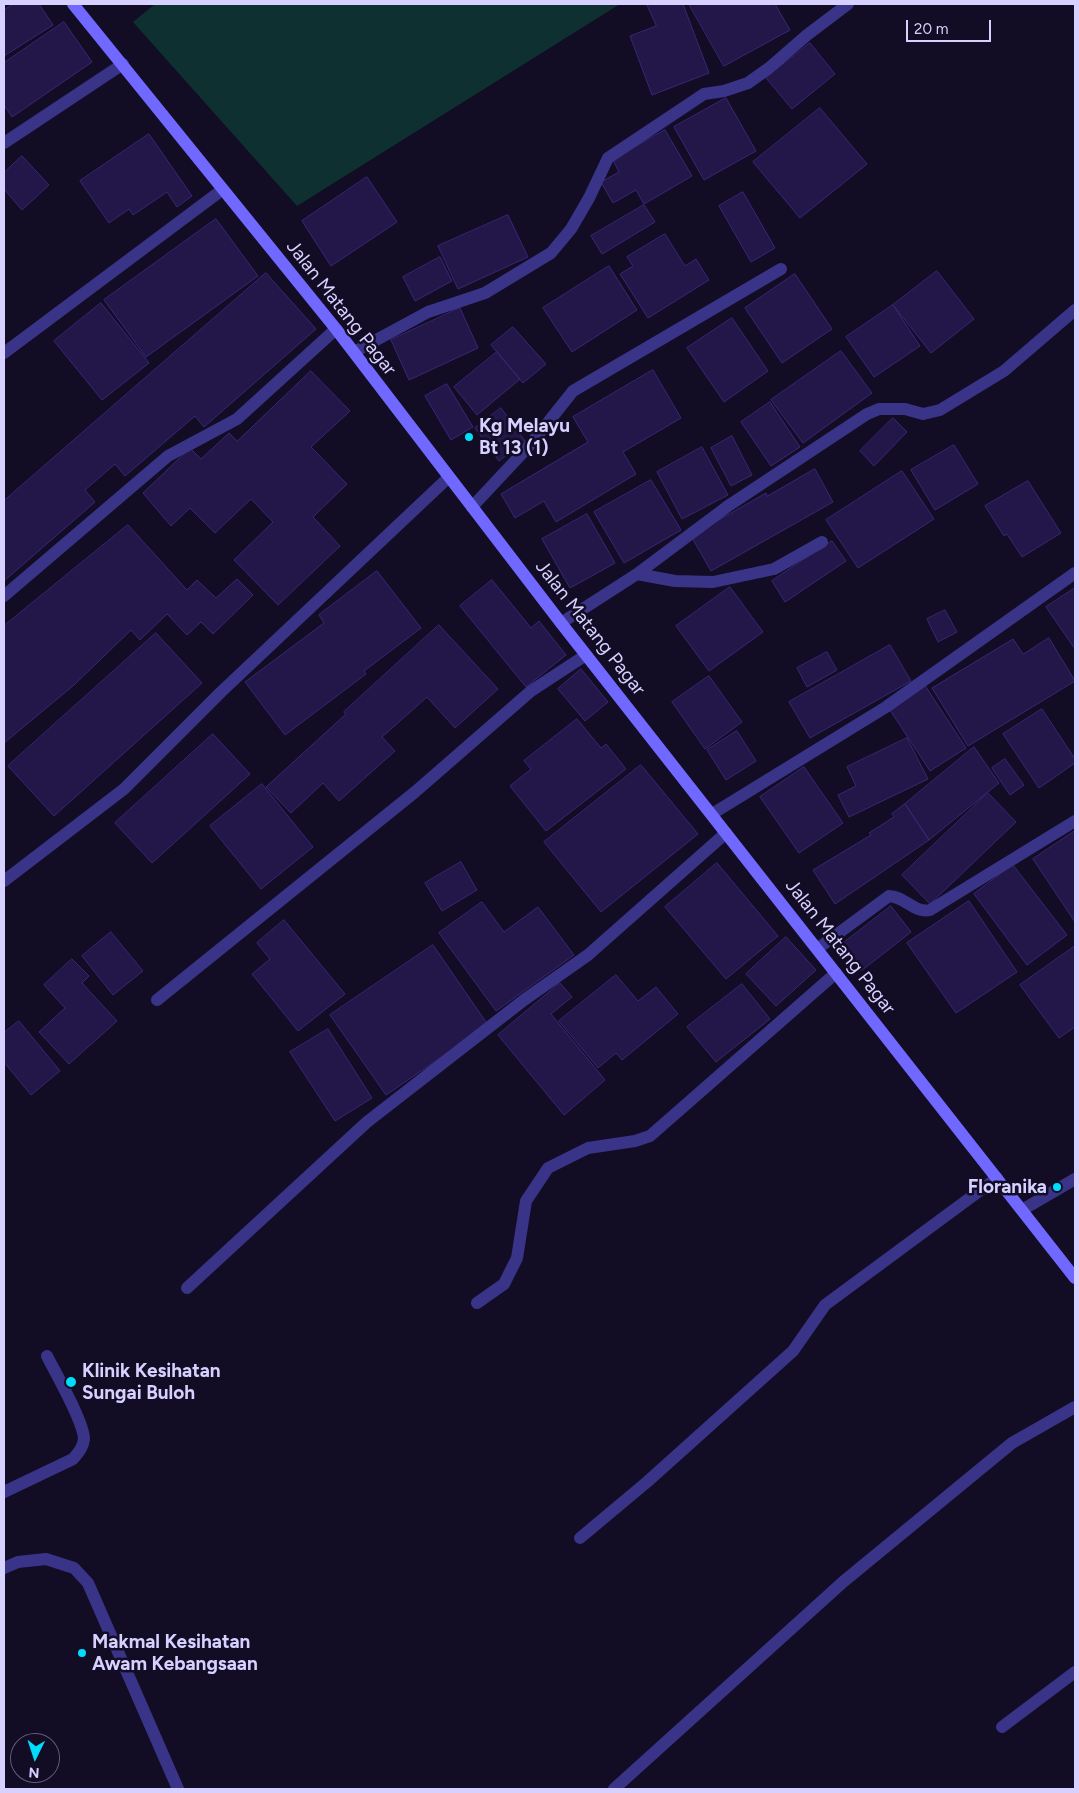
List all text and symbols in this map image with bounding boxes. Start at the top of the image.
scale bar [909,10,994,42]
text: 20 m [914,20,948,38]
street label: Jalan Matang Pagar [281,236,401,380]
place label: Kg Melayu Bt 13 (1) [479,415,570,459]
marker: Kg Melayu Bt 13 (1) [463,431,475,443]
street label: Jalan Matang Pagar [530,556,650,700]
street label: Jalan Matang Pagar [780,875,900,1019]
place label: Floranika [968,1176,1047,1198]
marker: Floranika [1051,1181,1063,1193]
place label: Klinik Kesihatan Sungai Buloh [82,1360,221,1404]
marker: Klinik Kesihatan Sungai Buloh [64,1375,78,1389]
place label: Makmal Kesihatan Awam Kebangsaan [92,1631,258,1675]
marker: Makmal Kesihatan Awam Kebangsaan [76,1647,88,1659]
north arrow [10,1733,60,1783]
text: N [28,1764,40,1781]

